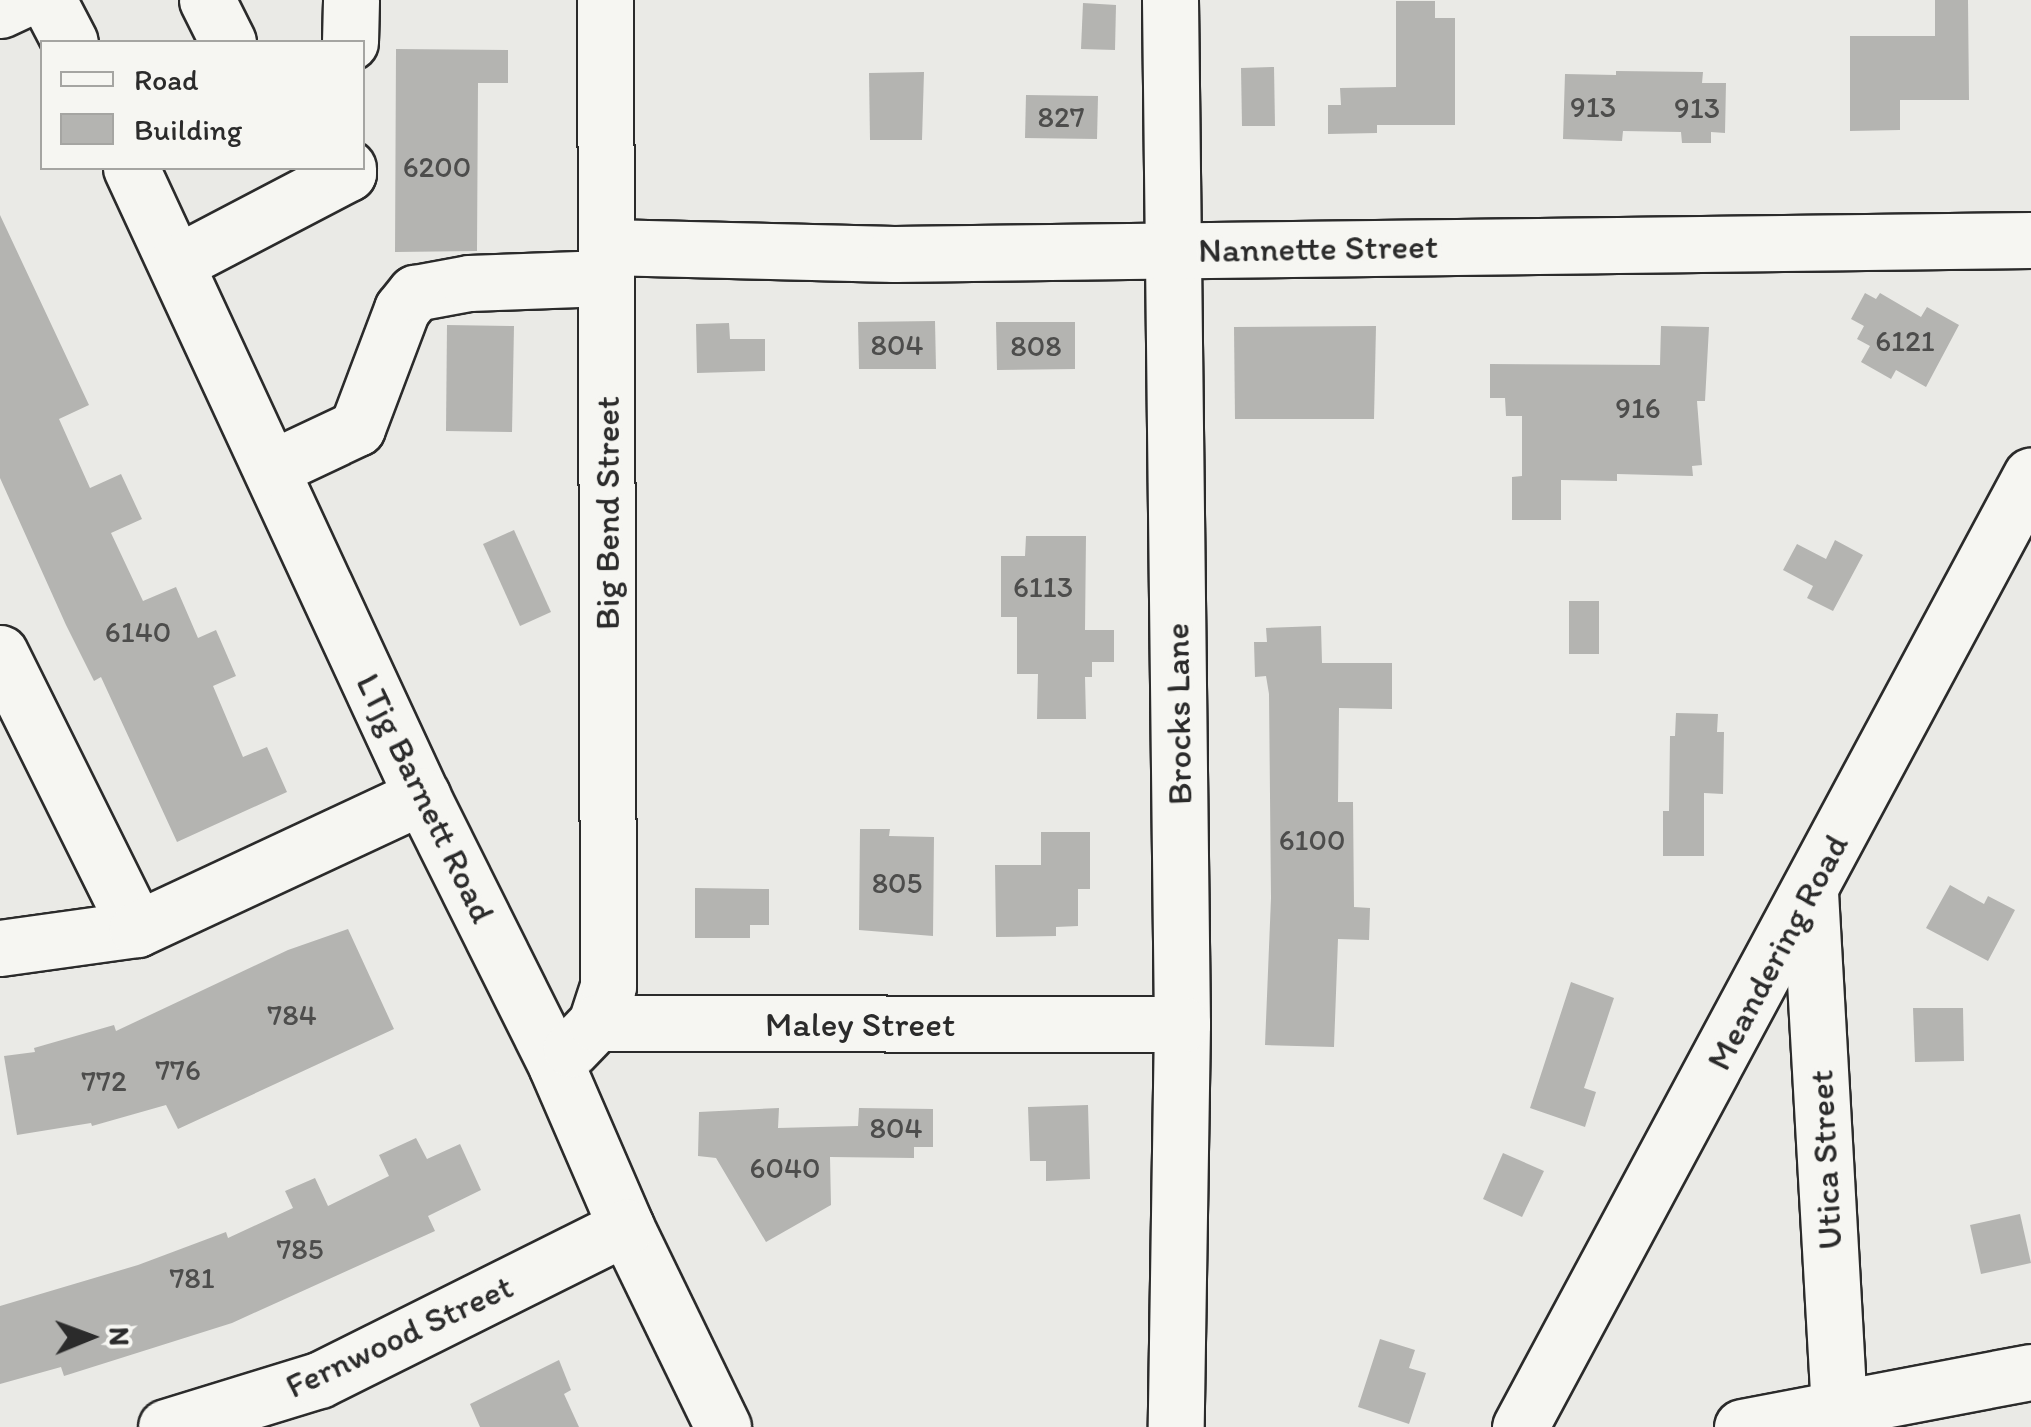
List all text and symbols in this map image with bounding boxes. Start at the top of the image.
legend [40,40,365,170]
text: Road [134,61,199,98]
house number: 913 [1570,89,1616,125]
house number: 913 [1674,90,1720,126]
house number: 827 [1037,99,1085,135]
text: Building [134,111,242,148]
house number: 6200 [403,149,471,185]
street label: Nannette Street [1198,225,1438,271]
house number: 6121 [1875,323,1935,359]
house number: 804 [871,327,923,363]
house number: 808 [1010,328,1062,364]
house number: 916 [1615,390,1661,426]
street label: Big Bend Street [586,395,628,631]
house number: 6113 [1013,569,1073,605]
house number: 6140 [105,614,171,650]
street label: Brocks Lane [1155,622,1201,806]
street label: LTjg Barnett Road [348,668,504,928]
house number: 6100 [1279,822,1345,858]
street label: Meandering Road [1697,827,1857,1077]
house number: 805 [872,865,922,901]
house number: 784 [267,997,317,1033]
street label: Maley Street [765,1003,955,1045]
house number: 776 [155,1052,201,1088]
house number: 772 [81,1063,127,1099]
street label: Utica Street [1799,1070,1851,1250]
house number: 804 [870,1110,922,1146]
house number: 6040 [750,1150,820,1186]
house number: 785 [276,1231,324,1267]
house number: 781 [169,1260,215,1296]
street label: Fernwood Street [279,1265,519,1407]
north arrow [40,1287,140,1387]
text: N [103,1327,137,1346]

